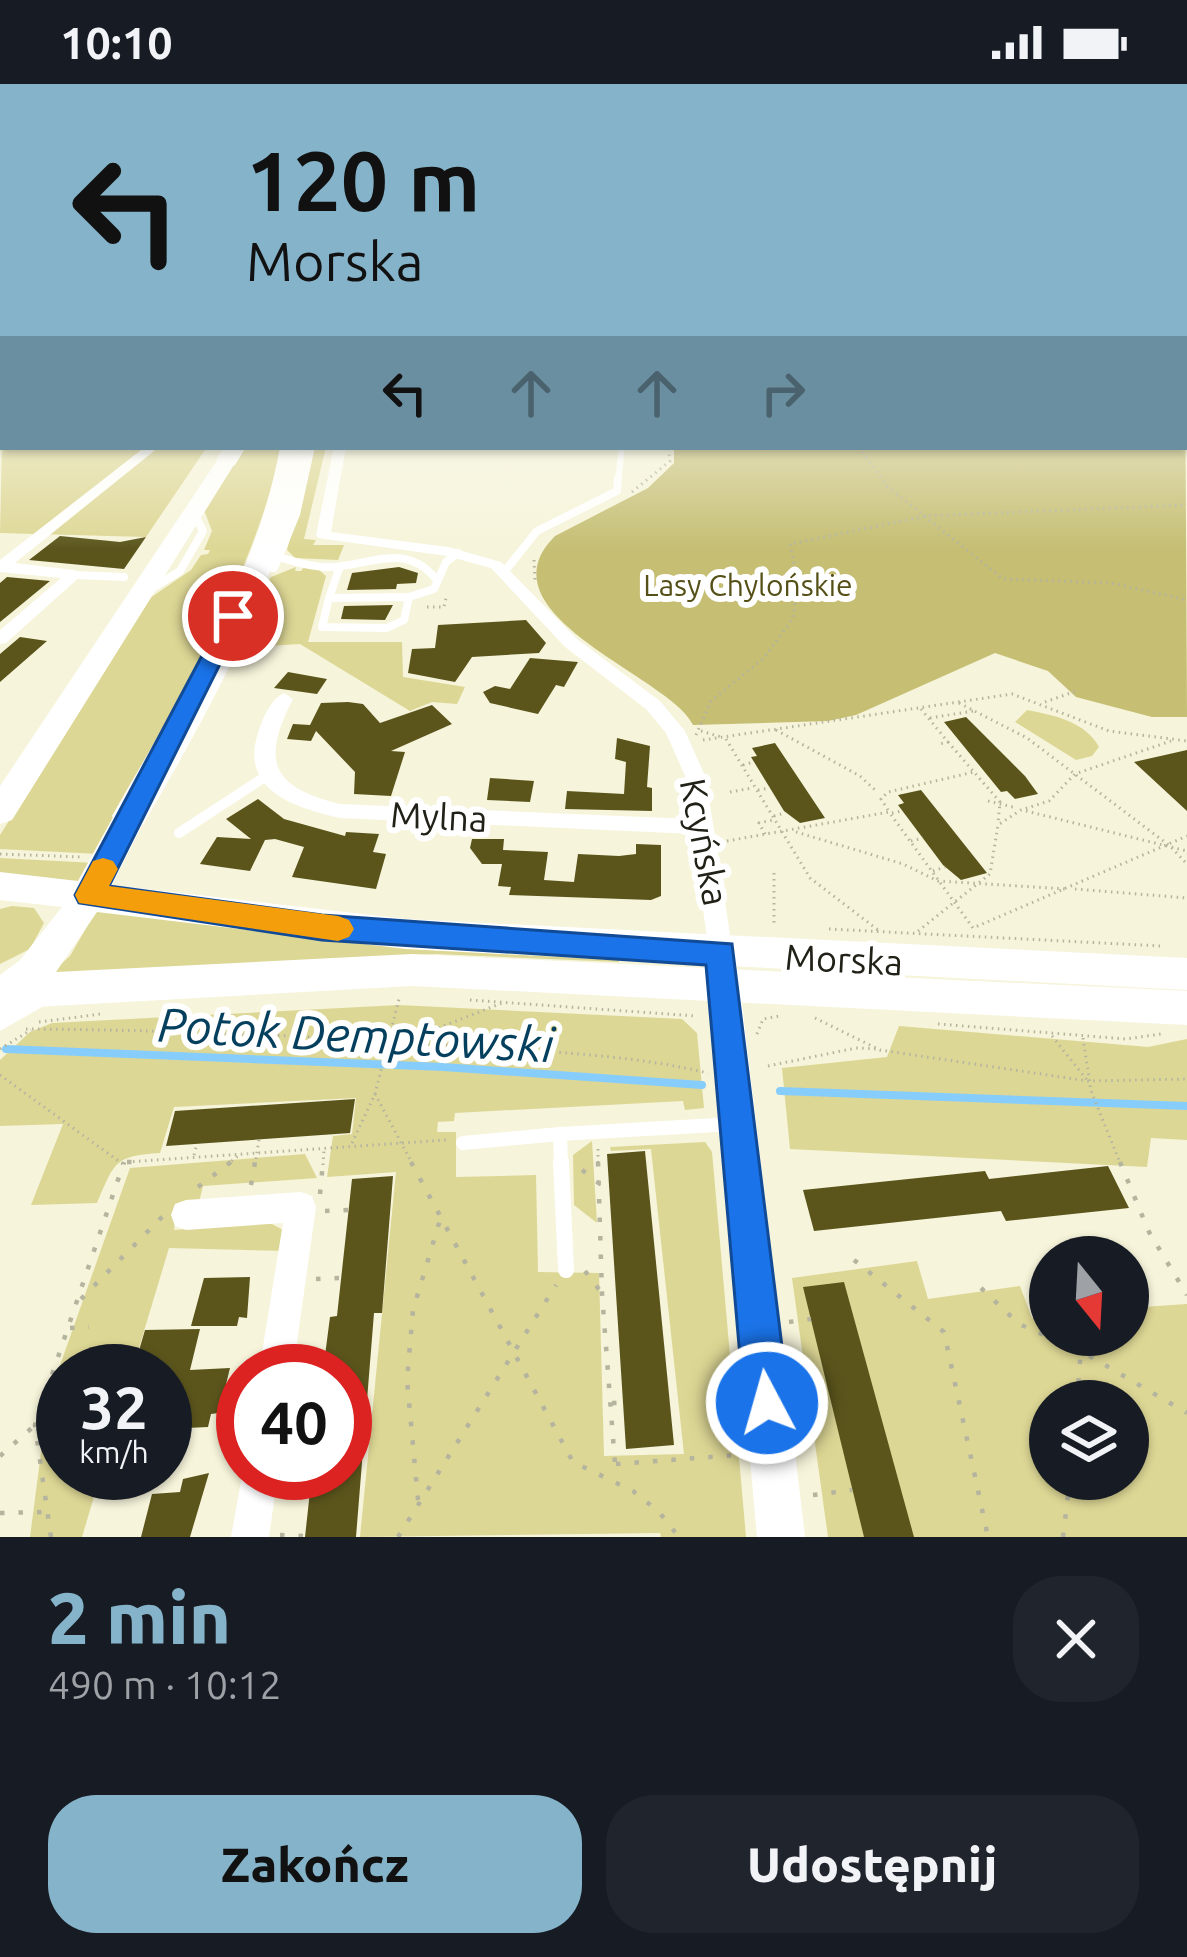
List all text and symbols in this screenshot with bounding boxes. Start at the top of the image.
text: 10:10 [60,17,173,68]
icon: left [48,132,204,288]
text: 120 m [246,133,480,227]
text: Morska [246,231,423,291]
icon: left [372,360,438,426]
icon: ahead [498,360,564,426]
icon: ahead [624,360,690,426]
icon: right [750,360,816,426]
pin [182,565,284,667]
park label: Lasy Chylońskie [643,568,853,602]
icon: arrive [200,583,266,649]
street label: Kcyńska [673,775,737,909]
street label: Mylna [389,793,489,839]
street label: Morska [784,935,904,983]
water label: Potok Demptowski [156,997,558,1071]
north arrow [1029,1236,1149,1356]
map controls [1029,1236,1149,1500]
position arrow [704,1340,830,1466]
speed limit sign: 40 [216,1344,372,1500]
text: 32 [80,1373,148,1440]
button: layers [1029,1380,1149,1500]
text: km/h [79,1435,149,1469]
button: close [1013,1576,1139,1702]
text: 2 min [48,1577,231,1658]
text: 490 m · 10:12 [48,1663,282,1706]
button: Zakończ [48,1795,582,1933]
button: Udostępnij [606,1795,1139,1933]

